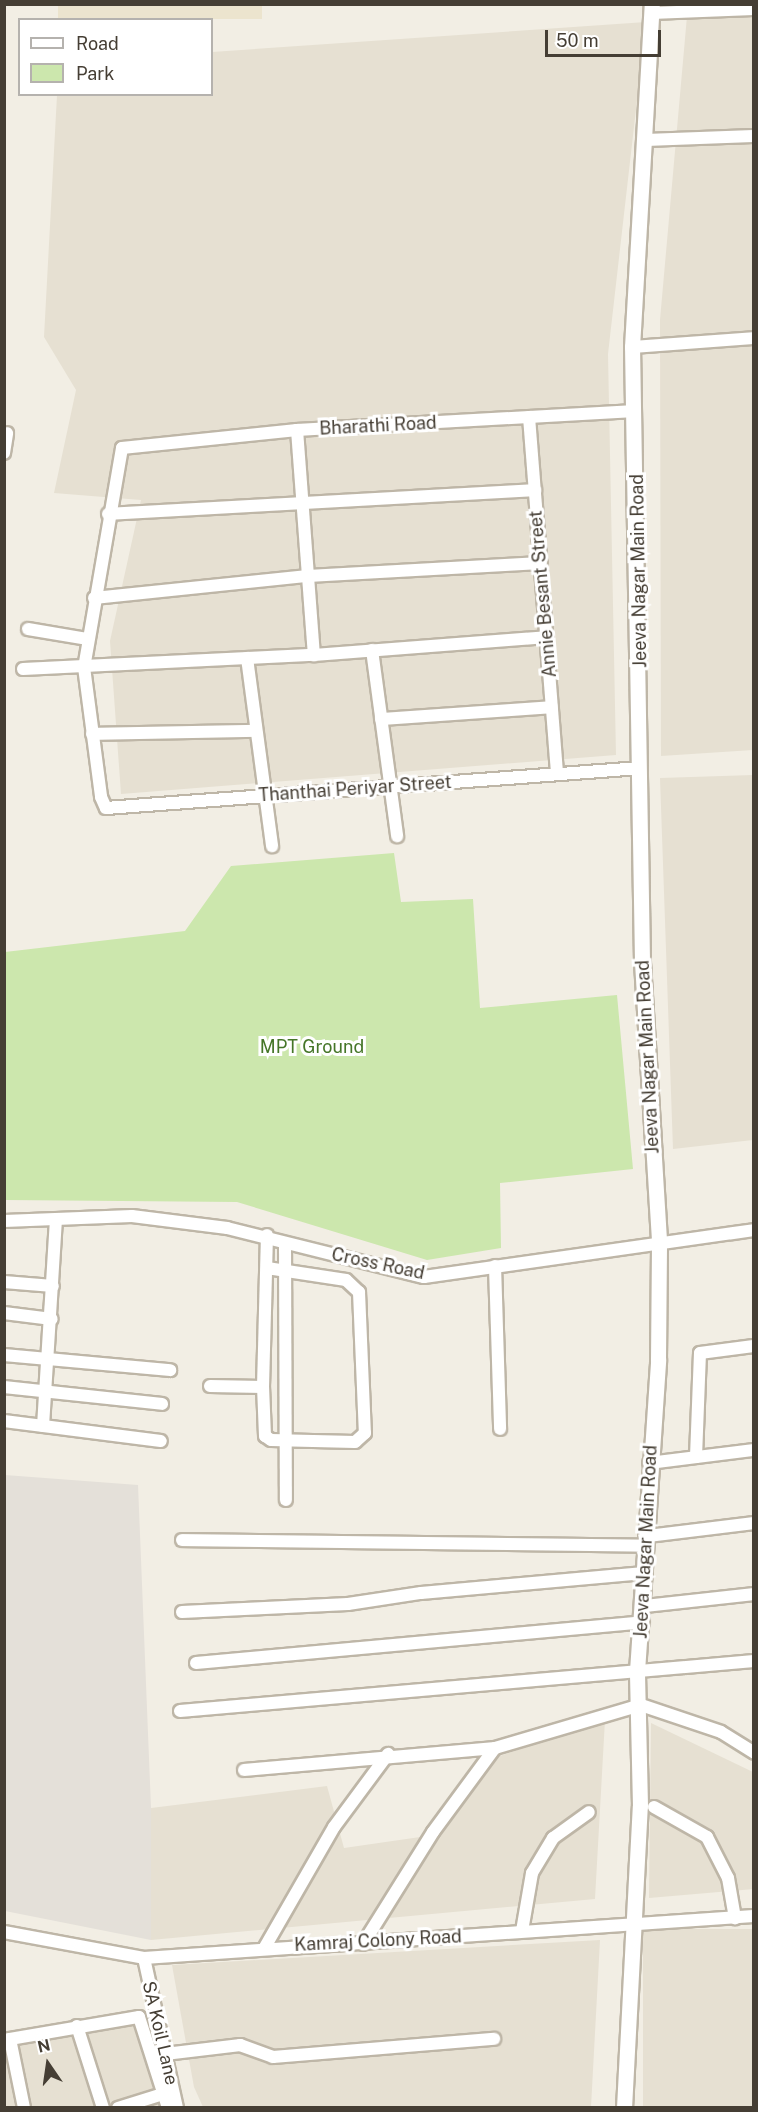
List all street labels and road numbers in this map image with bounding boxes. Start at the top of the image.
street label: Bharathi Road [319,412,437,440]
street label: Jeeva Nagar Main Road [627,474,651,668]
street label: Annie Besant Street [525,509,561,679]
street label: Thanthai Periyar Street [258,771,452,807]
street label: Jeeva Nagar Main Road [632,960,664,1154]
street label: Cross Road [329,1244,427,1284]
street label: Jeeva Nagar Main Road [630,1445,662,1639]
street label: Kamraj Colony Road [294,1926,462,1956]
street label: SA Koil Lane [138,1979,182,2087]

